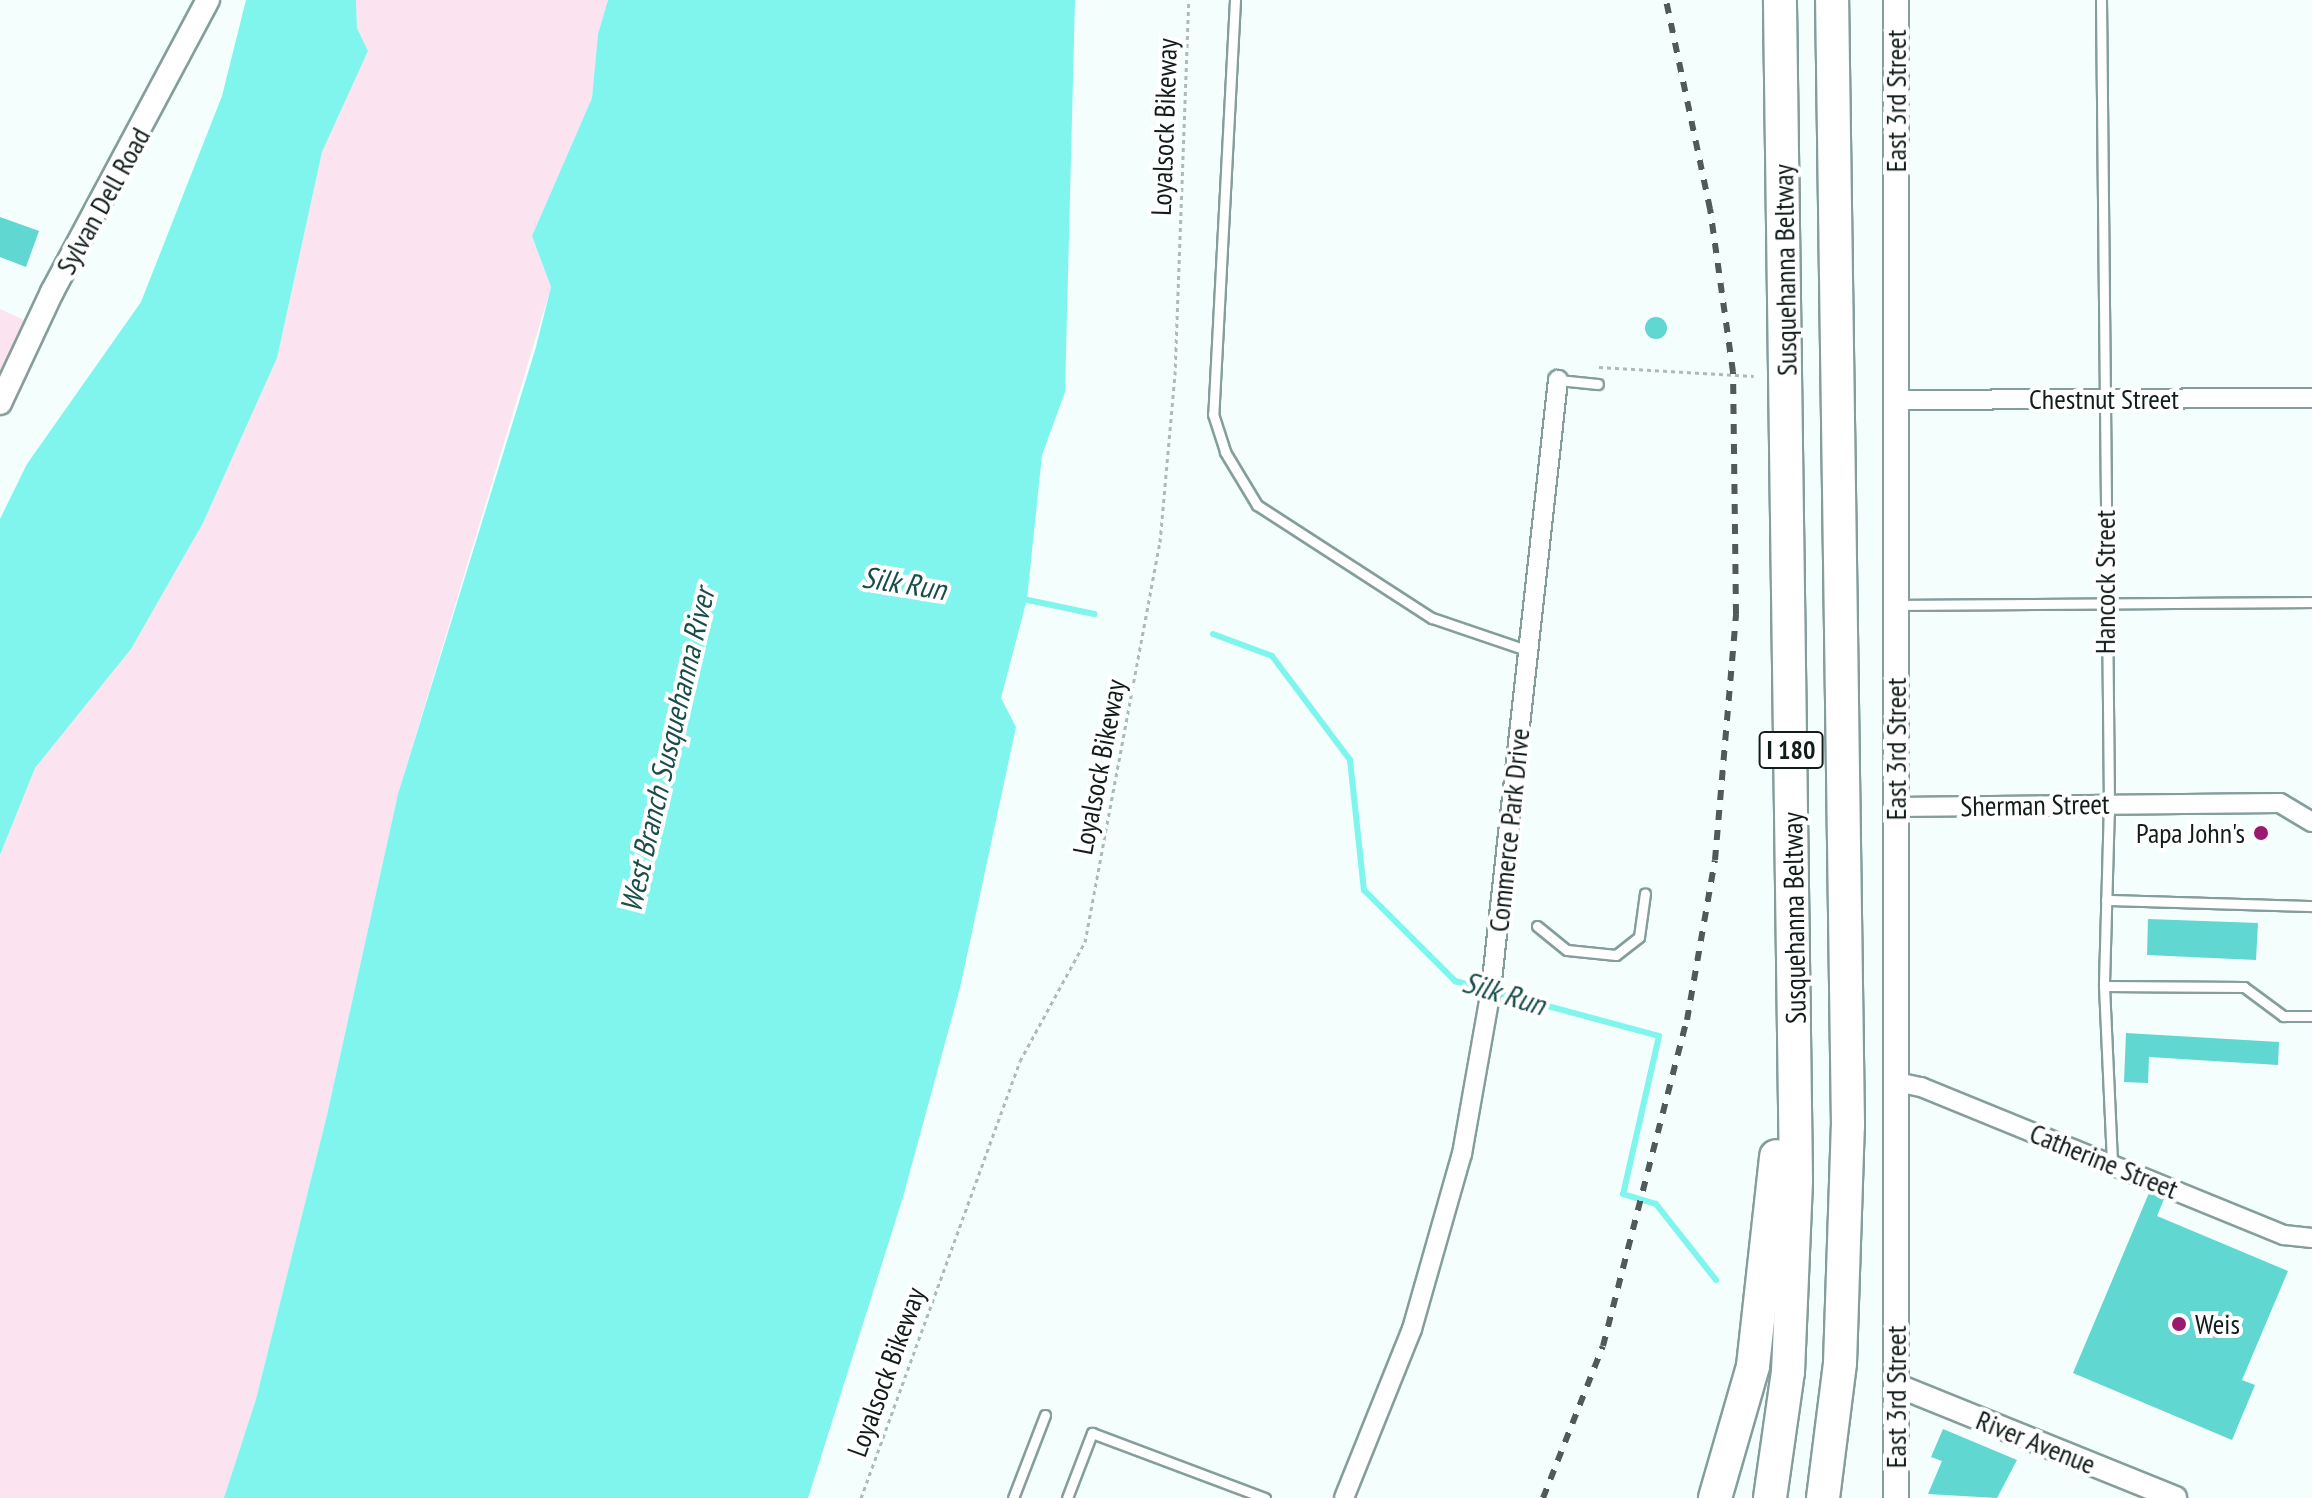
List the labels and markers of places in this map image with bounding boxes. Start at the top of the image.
place label: Papa John's [2136,816,2245,850]
marker: Papa John's [2252,824,2270,842]
place label: Weis [2195,1307,2240,1341]
marker: Weis [2170,1315,2188,1333]

